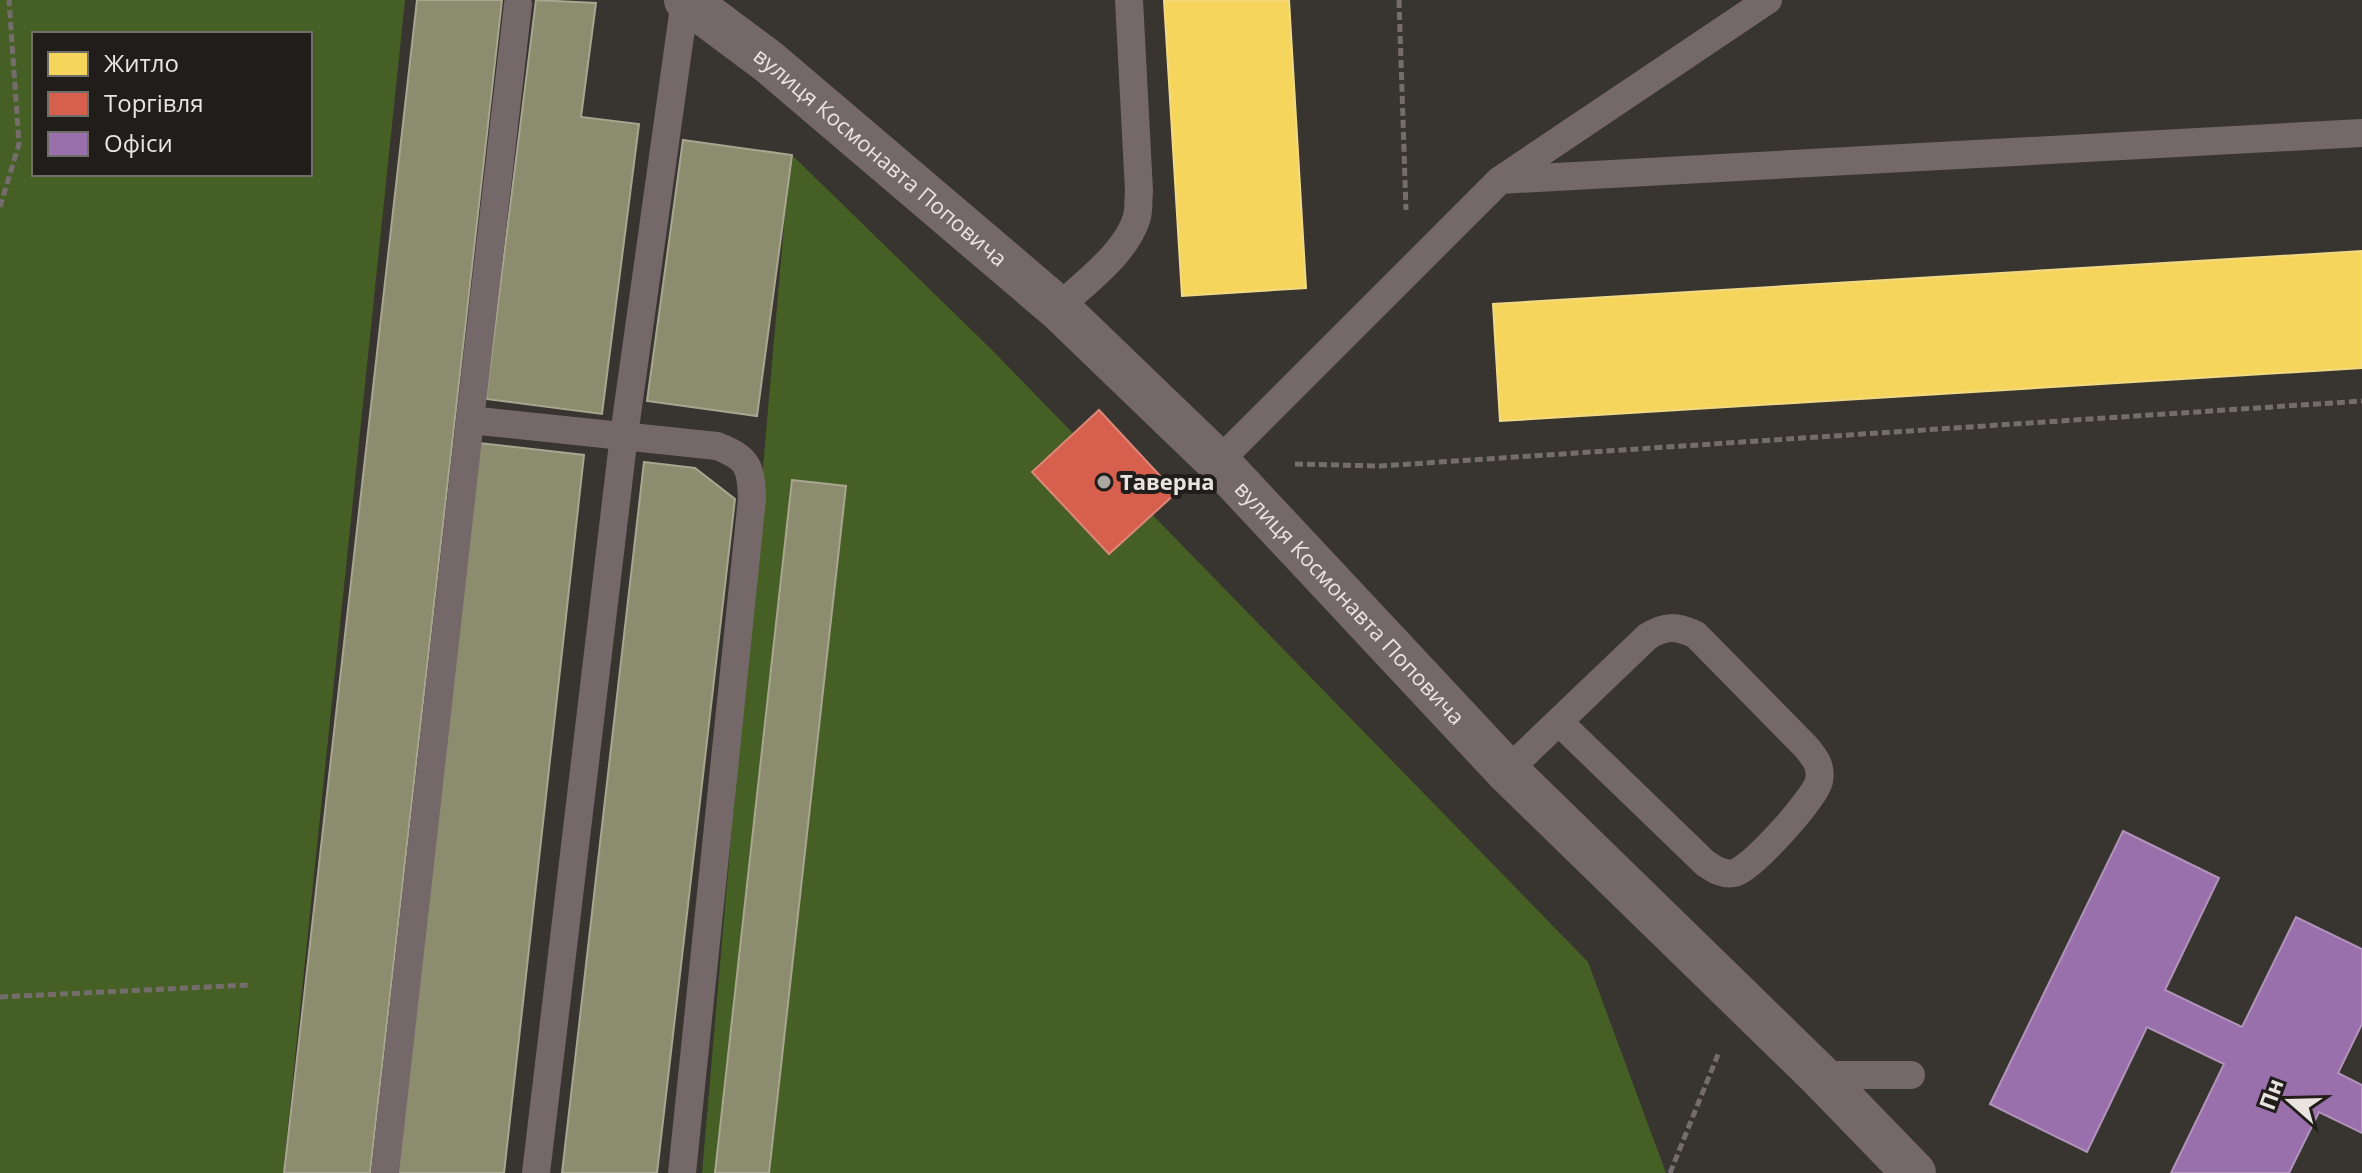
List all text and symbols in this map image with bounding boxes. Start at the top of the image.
legend [32,32,312,176]
street label: вулиця Космонавта Поповича [748,40,1014,273]
text: Житло [104,46,179,79]
text: Торгівля [104,86,204,119]
text: Офіси [104,126,173,159]
place label: Таверна [1120,466,1215,496]
marker: Таверна [1095,473,1113,491]
street label: вулиця Космонавта Поповича [1229,474,1472,731]
north arrow [2250,1061,2330,1141]
text: Пн [2251,1074,2290,1113]

